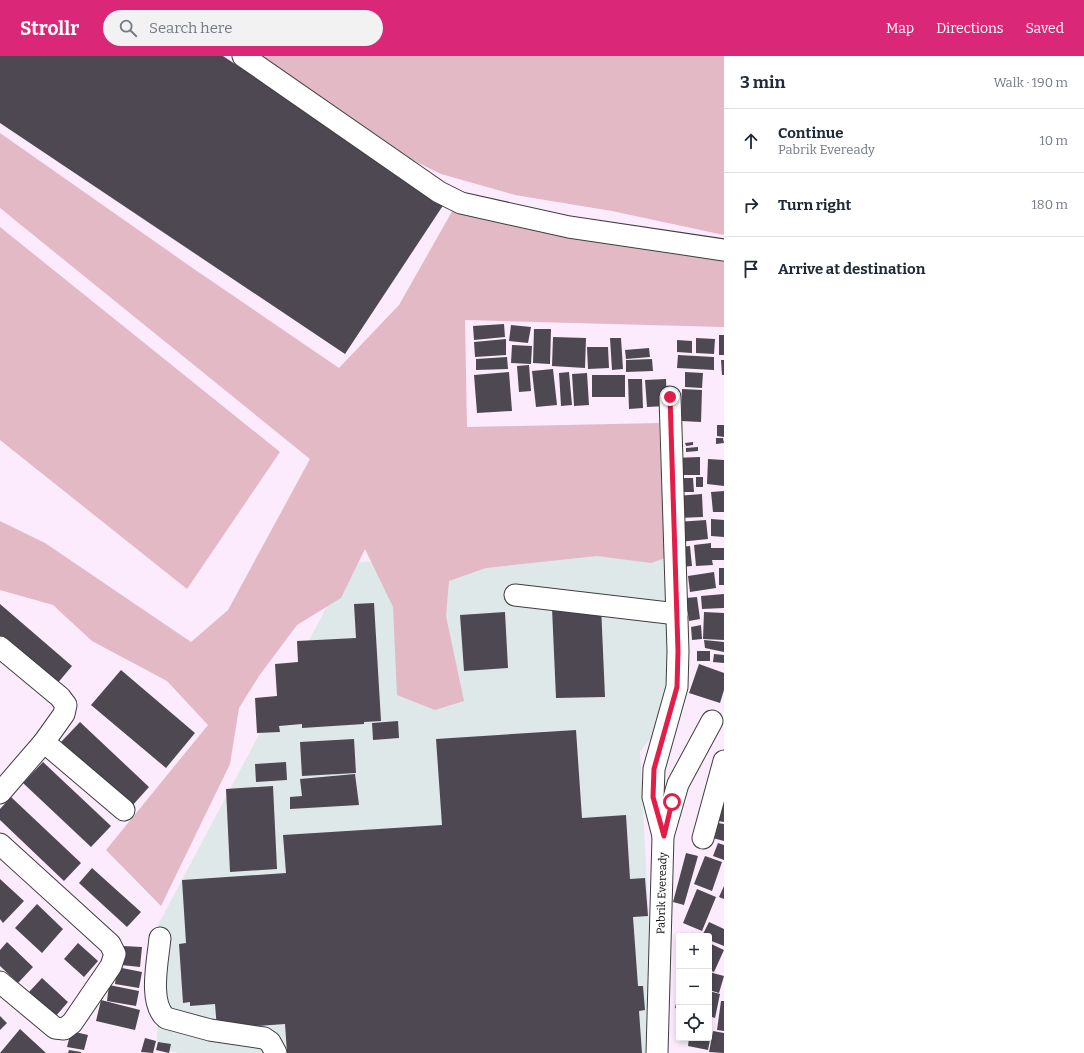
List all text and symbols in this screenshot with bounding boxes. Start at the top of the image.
search box [103,10,383,46]
text: Strollr [20,17,79,40]
icon: search [117,17,139,39]
text: Search here [149,19,232,37]
text: Map [886,20,914,37]
text: Directions [936,20,1004,37]
text: Saved [1026,20,1064,37]
text: 3 min [740,72,785,93]
text: Walk · 190 m [993,75,1068,90]
text: Continue [778,124,844,142]
icon: ahead [740,130,762,152]
text: 10 m [1039,133,1068,148]
text: Pabrik Eveready [778,142,875,157]
icon: right [740,194,762,216]
text: Turn right [778,196,851,214]
text: 180 m [1032,197,1068,212]
icon: arrive [740,258,762,280]
text: Arrive at destination [778,260,925,278]
route end [661,388,679,406]
route start [663,793,681,811]
street label: Pabrik Eveready [654,852,670,934]
map controls [676,933,712,1041]
button: + [676,933,712,969]
button: − [676,969,712,1005]
button: locate [676,1005,712,1041]

